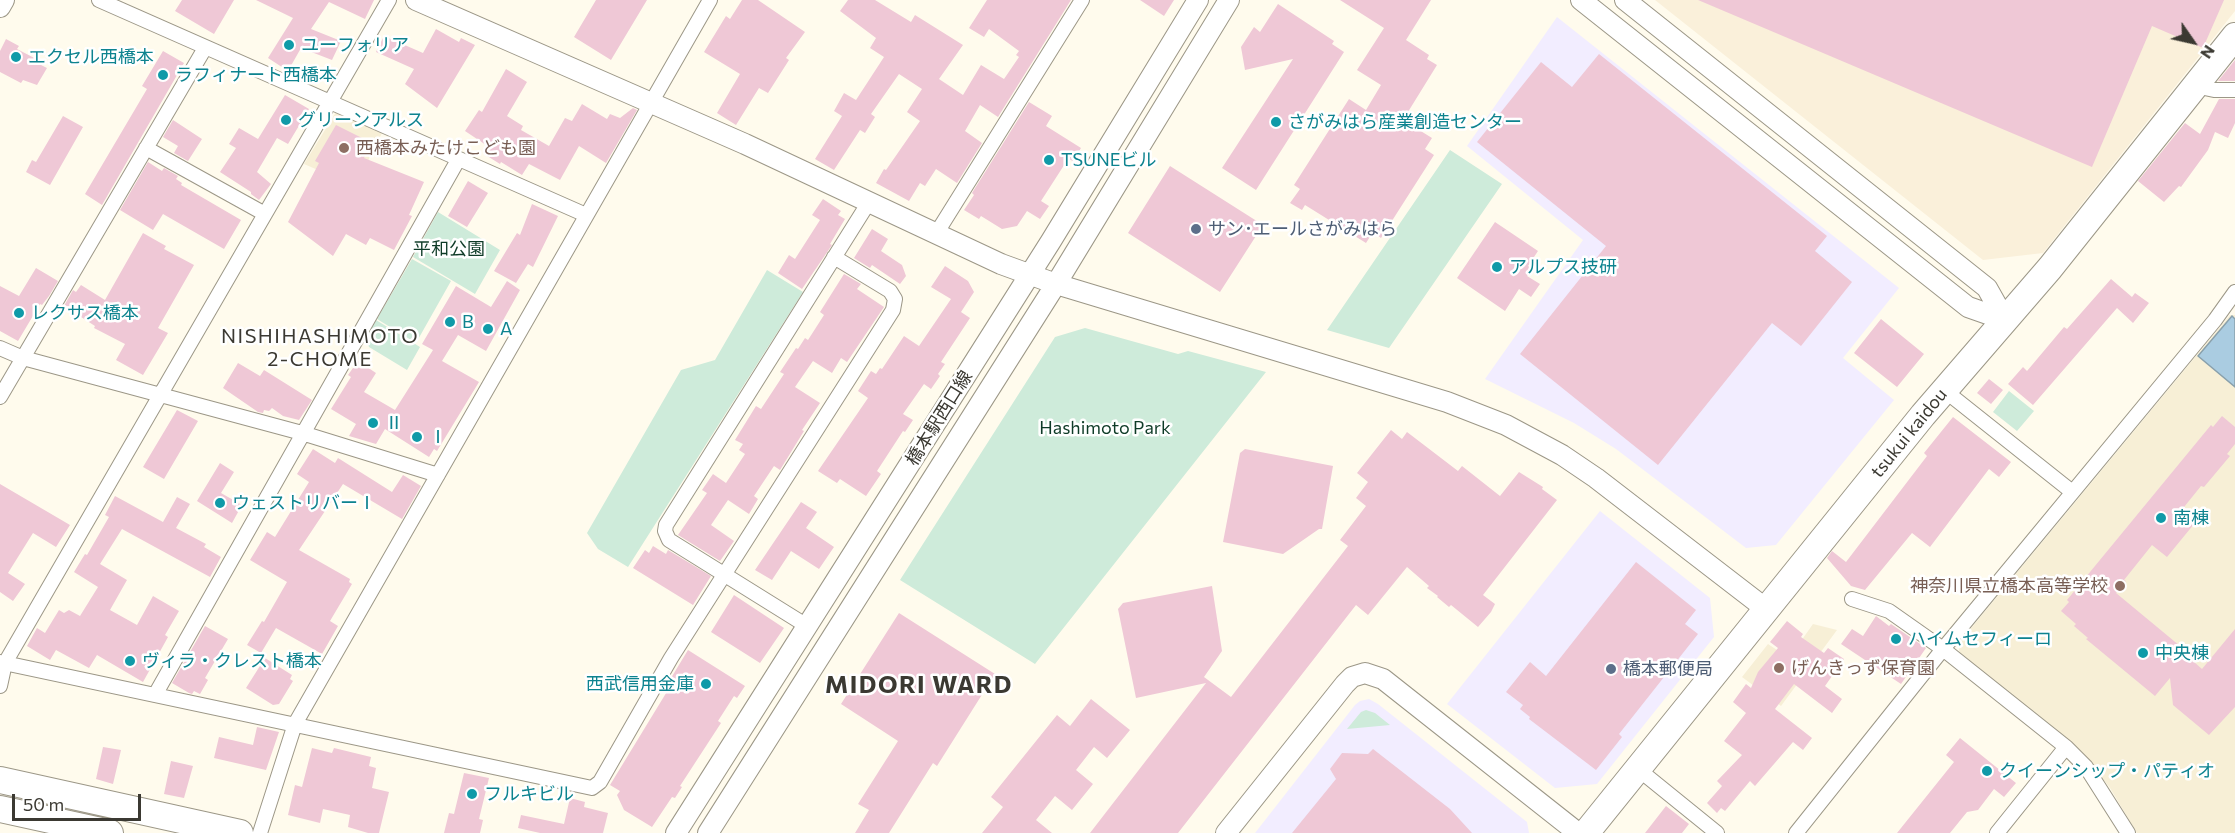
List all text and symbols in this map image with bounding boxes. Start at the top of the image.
north arrow [2163,12,2223,72]
place label: ユーフォリア [301,34,409,56]
marker: ユーフォリア [282,38,296,52]
text: N [2197,42,2220,63]
place label: エクセル西橋本 [28,46,154,68]
marker: エクセル西橋本 [9,50,23,64]
place label: ラフィナート西橋本 [175,64,337,86]
marker: ラフィナート西橋本 [156,68,170,82]
place label: グリーンアルス [298,109,424,131]
place label: さがみはら産業創造センター [1288,111,1522,133]
marker: グリーンアルス [279,113,293,127]
marker: さがみはら産業創造センター [1269,115,1283,129]
place label: 西橋本みたけこども園 [356,137,536,159]
marker: 西橋本みたけこども園 [337,141,351,155]
place label: TSUNEビル [1061,149,1156,171]
marker: TSUNEビル [1042,153,1056,167]
place label: サン･エールさがみはら [1208,218,1397,240]
marker: サン･エールさがみはら [1189,222,1203,236]
park label: 平和公園 [413,238,485,260]
place label: アルプス技研 [1509,256,1617,278]
marker: アルプス技研 [1490,260,1504,274]
place label: レクサス橋本 [31,302,139,324]
marker: レクサス橋本 [12,306,26,320]
place label: B [462,311,474,333]
marker: B [443,315,457,329]
place label: A [500,318,512,340]
marker: A [481,322,495,336]
district label: NISHIHASHIMOTO 2-CHOME [221,324,419,371]
street label: 橋本駅西口線 [901,366,977,470]
street label: tsukui kaidou [1866,384,1952,482]
place label: Ⅱ [385,412,403,434]
marker: Ⅱ [366,416,380,430]
park label: Hashimoto Park [1039,417,1171,439]
place label: Ⅰ [429,426,447,448]
marker: Ⅰ [410,430,424,444]
place label: ウェストリバーⅠ [232,492,376,514]
marker: ウェストリバーⅠ [213,496,227,510]
place label: 南棟 [2173,507,2209,529]
marker: 南棟 [2154,511,2168,525]
place label: 神奈川県立橋本高等学校 [1910,575,2108,597]
marker: 神奈川県立橋本高等学校 [2113,579,2127,593]
place label: ハイムセフィーロ [1908,628,2052,650]
marker: ハイムセフィーロ [1889,632,1903,646]
place label: 中央棟 [2155,642,2209,664]
marker: 中央棟 [2136,646,2150,660]
place label: ヴィラ・クレスト橋本 [142,650,322,672]
marker: ヴィラ・クレスト橋本 [123,654,137,668]
place label: げんきっず保育園 [1791,657,1935,679]
place label: 橋本郵便局 [1623,658,1713,680]
marker: げんきっず保育園 [1772,661,1786,675]
marker: 橋本郵便局 [1604,662,1618,676]
district label: MIDORI WARD [825,671,1013,699]
place label: 西武信用金庫 [586,673,694,695]
marker: 西武信用金庫 [699,677,713,691]
place label: クイーンシップ・パティオ [1999,760,2215,782]
marker: クイーンシップ・パティオ [1980,764,1994,778]
scale bar [15,782,144,820]
place label: フルキビル [484,783,574,805]
marker: フルキビル [465,787,479,801]
text: 50 m [23,793,64,815]

